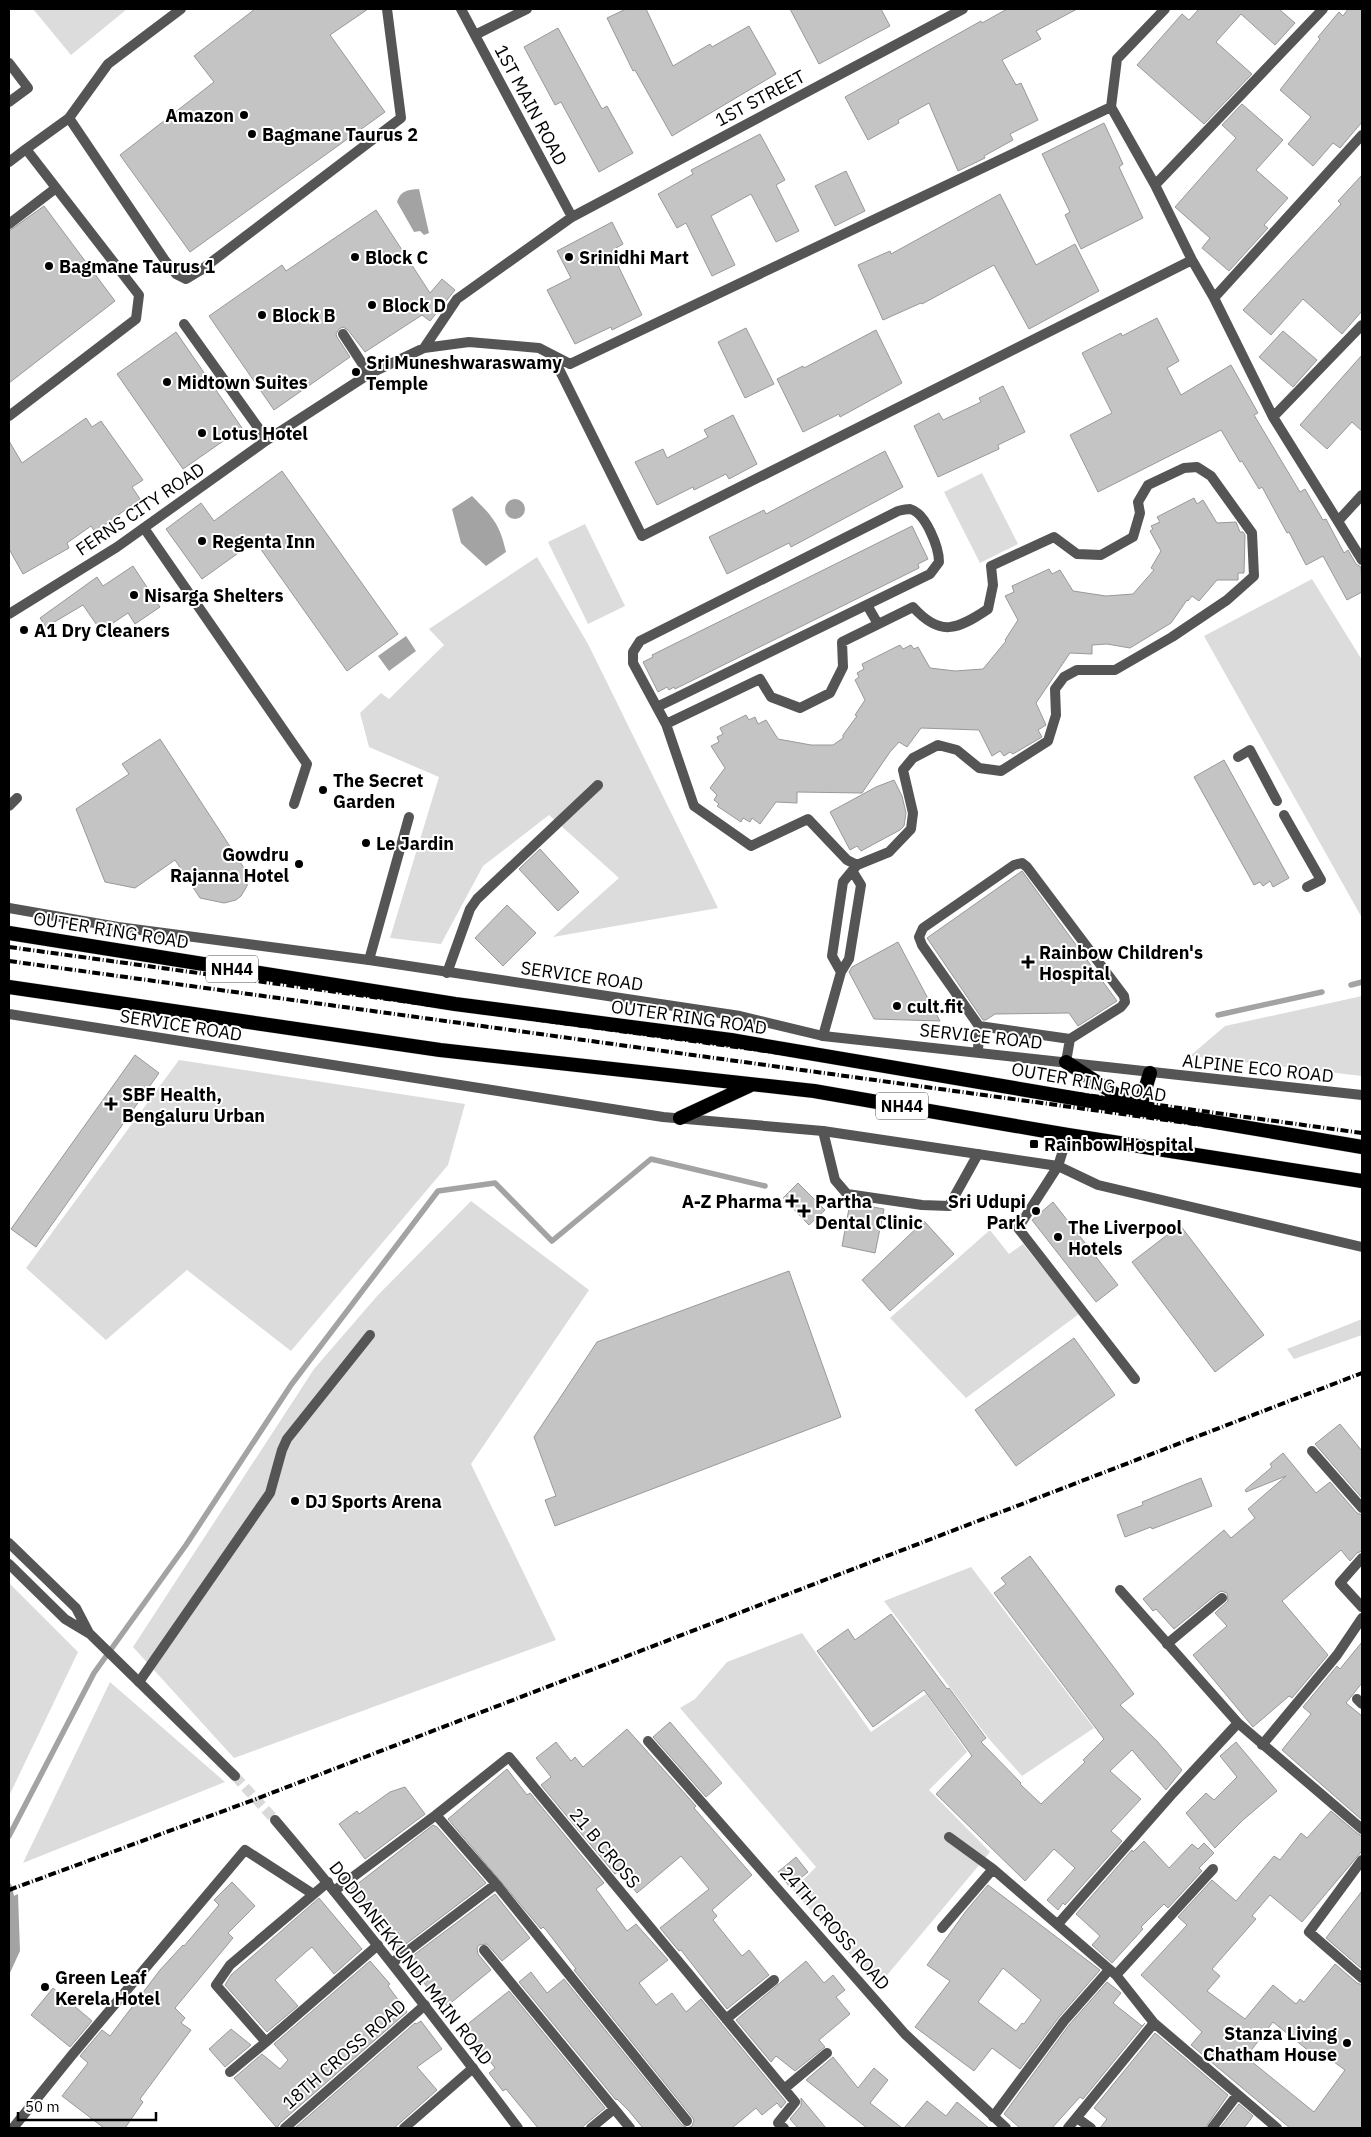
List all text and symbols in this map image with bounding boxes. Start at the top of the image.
street label: 1ST MAIN ROAD [490,41,572,169]
street label: 1ST STREET [711,65,809,131]
place label: Amazon [165,104,234,127]
marker: Amazon [238,109,250,121]
place label: Bagmane Taurus 2 [262,123,418,146]
marker: Bagmane Taurus 2 [246,128,258,140]
place label: Block C [365,246,429,269]
place label: Srinidhi Mart [579,246,689,269]
marker: Block C [349,251,361,263]
marker: Srinidhi Mart [563,251,575,263]
place label: Bagmane Taurus 1 [59,255,215,278]
marker: Bagmane Taurus 1 [43,260,55,272]
place label: Block D [382,294,446,317]
marker: Block D [366,299,378,311]
place label: Block B [272,304,336,327]
marker: Block B [256,309,268,321]
place label: Sri Muneshwaraswamy Temple [366,351,562,395]
marker: Sri Muneshwaraswamy Temple [350,366,362,378]
place label: Midtown Suites [177,371,308,394]
marker: Midtown Suites [161,376,173,388]
place label: Lotus Hotel [212,422,308,445]
marker: Lotus Hotel [196,427,208,439]
street label: FERNS CITY ROAD [71,457,209,561]
place label: Regenta Inn [212,530,315,553]
marker: Regenta Inn [196,535,208,547]
place label: Nisarga Shelters [144,584,284,607]
marker: Nisarga Shelters [128,589,140,601]
place label: A1 Dry Cleaners [34,619,170,642]
marker: A1 Dry Cleaners [18,624,30,636]
place label: The Secret Garden [333,769,424,813]
marker: The Secret Garden [317,784,329,796]
place label: Le Jardin [376,832,454,855]
marker: Le Jardin [360,837,372,849]
place label: Gowdru Rajanna Hotel [170,843,290,887]
marker: Gowdru Rajanna Hotel [293,858,305,870]
street label: OUTER RING ROAD [32,906,190,954]
place label: Rainbow Children's Hospital [1039,941,1203,985]
marker: Rainbow Children's Hospital [1021,955,1035,969]
road number: NH44 [206,956,258,982]
street label: SERVICE ROAD [519,956,645,996]
street label: OUTER RING ROAD [610,995,768,1039]
place label: cult.fit [907,995,963,1018]
marker: cult.fit [891,1000,903,1012]
street label: SERVICE ROAD [118,1004,244,1046]
street label: SERVICE ROAD [918,1018,1044,1054]
street label: ALPINE ECO ROAD [1181,1049,1335,1087]
street label: OUTER RING ROAD [1010,1057,1168,1107]
place label: SBF Health, Bengaluru Urban [122,1083,265,1127]
road number: NH44 [876,1092,928,1120]
marker: SBF Health, Bengaluru Urban [104,1097,118,1111]
place label: Rainbow Hospital [1044,1133,1194,1156]
marker: Rainbow Hospital [1028,1138,1040,1150]
place label: A-Z Pharma [682,1190,782,1213]
place label: Partha Dental Clinic [815,1190,923,1234]
place label: Sri Udupi Park [948,1190,1027,1234]
marker: A-Z Pharma [786,1195,798,1207]
marker: Partha Dental Clinic [797,1204,811,1218]
marker: Sri Udupi Park [1030,1205,1042,1217]
place label: The Liverpool Hotels [1068,1216,1182,1260]
marker: The Liverpool Hotels [1052,1231,1064,1243]
place label: DJ Sports Arena [305,1490,442,1513]
marker: DJ Sports Arena [289,1495,301,1507]
street label: 21 B CROSS [565,1803,645,1893]
street label: DODDANEKKUNDI MAIN ROAD [324,1856,498,2070]
street label: 24TH CROSS ROAD [775,1861,895,1995]
place label: Green Leaf Kerela Hotel [55,1966,160,2010]
marker: Green Leaf Kerela Hotel [39,1981,51,1993]
street label: 18TH CROSS ROAD [277,1994,411,2114]
place label: Stanza Living Chatham House [1203,2022,1337,2066]
marker: Stanza Living Chatham House [1341,2037,1353,2049]
scale bar [18,2090,155,2122]
text: 50 m [25,2097,60,2116]

